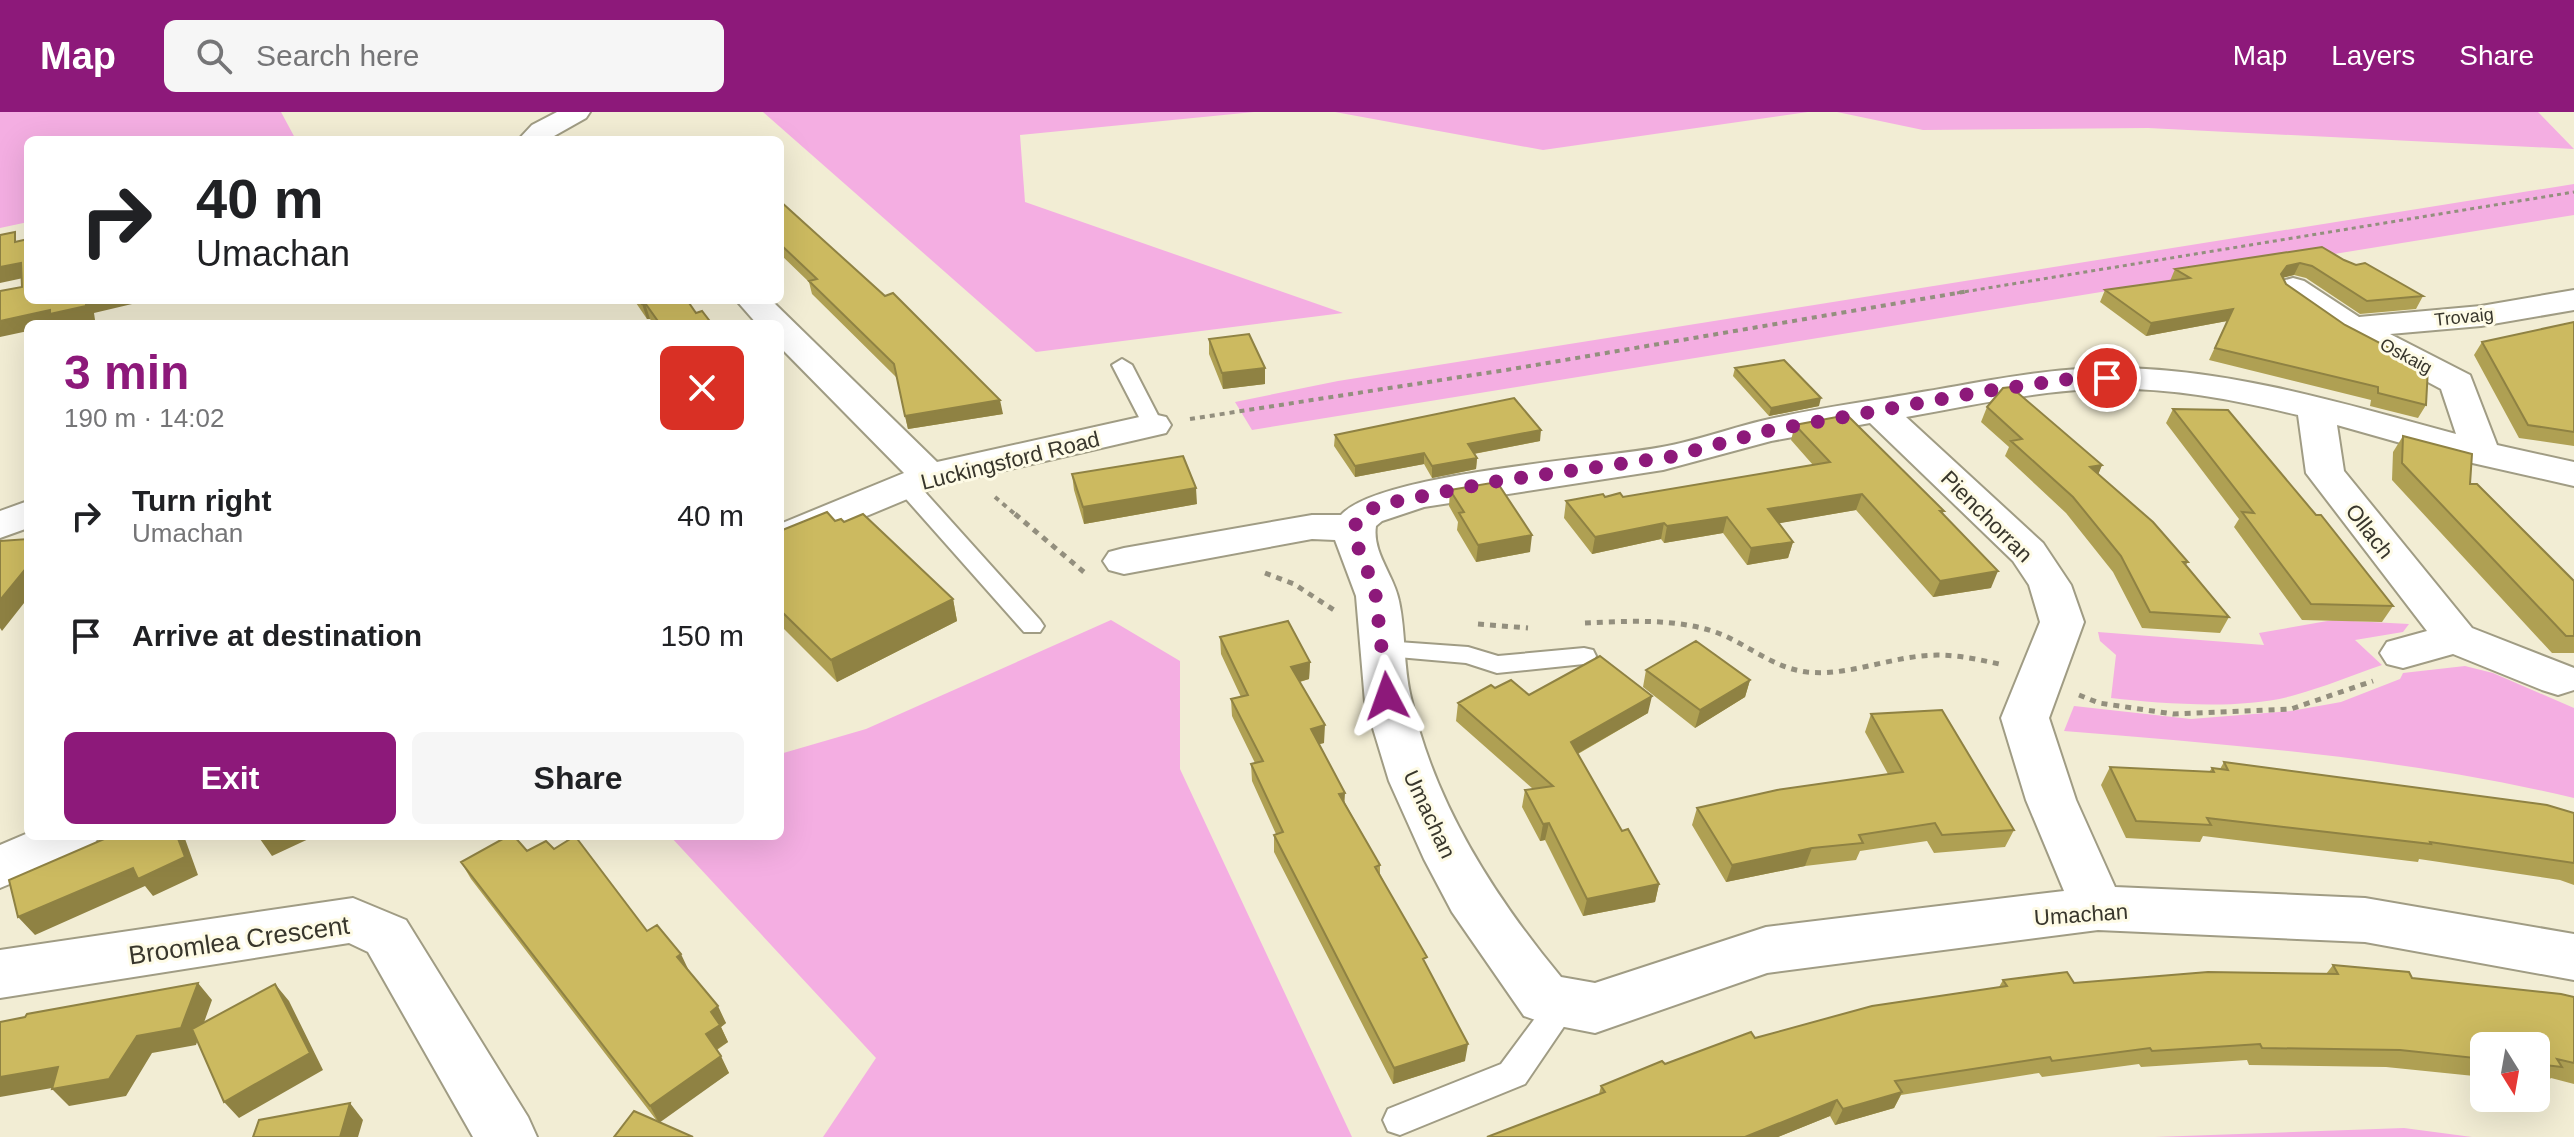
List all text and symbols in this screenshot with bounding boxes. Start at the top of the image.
search box [164,20,724,92]
icon: search [192,34,236,78]
text: Map [40,35,116,77]
text: Search here [256,39,419,72]
text: Map [2233,40,2287,71]
text: Layers [2331,40,2415,71]
text: Share [2459,40,2534,71]
text: 40 m [196,167,324,230]
icon: right [64,168,168,272]
text: Umachan [196,233,350,274]
street label: Trovaig [2433,304,2495,330]
street label: Oskaig [2377,334,2435,378]
pin [2073,344,2141,412]
text: 3 min [64,346,189,399]
button: close [660,346,744,430]
icon: arrive [2085,356,2129,400]
text: 190 m · 14:02 [64,403,224,433]
street label: Luckingsford Road [918,426,1102,495]
street label: Pienchorran [1936,466,2037,567]
text: Turn right [132,484,271,517]
icon: right [64,494,108,538]
text: 40 m [677,499,744,532]
street label: Ollach [2341,499,2399,564]
text: Umachan [132,518,243,548]
icon: arrive [64,614,108,658]
text: Arrive at destination [132,619,422,652]
text: 150 m [661,619,744,652]
position arrow [1345,654,1429,738]
button: Exit [64,732,396,824]
button: Share [412,732,744,824]
street label: Umachan [1398,766,1461,862]
street label: Umachan [2033,899,2129,930]
street label: Broomlea Crescent [127,910,352,970]
north arrow [2470,1032,2550,1112]
map controls [2470,1032,2550,1112]

